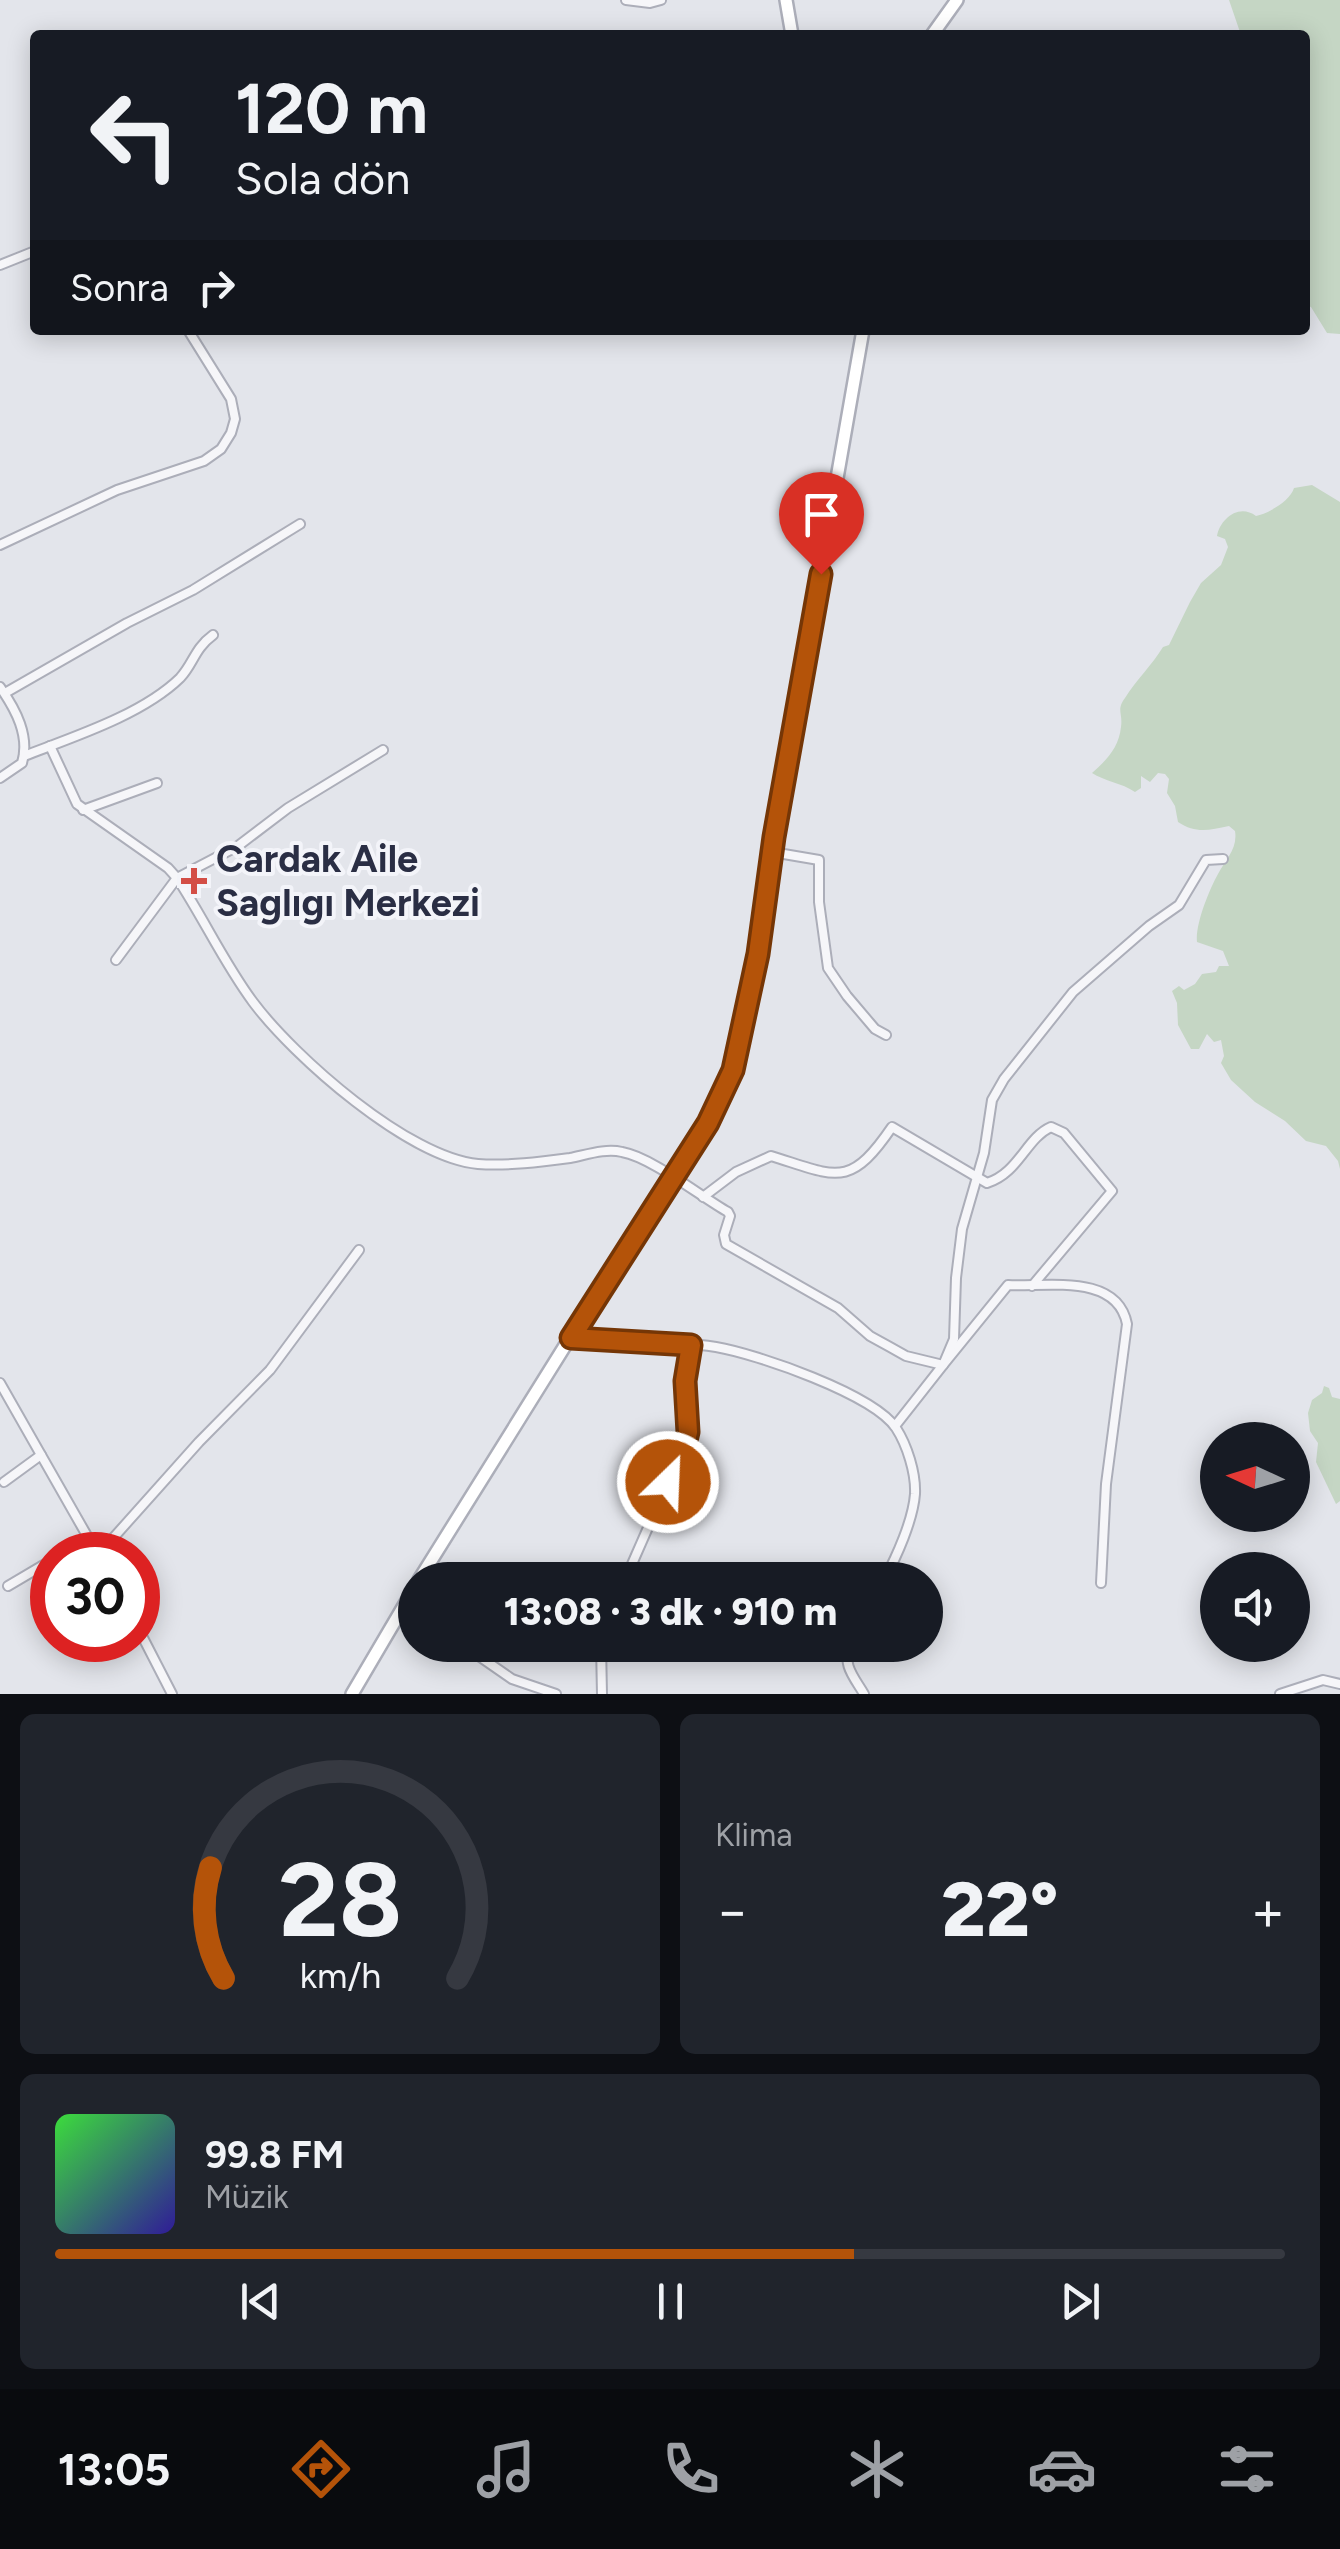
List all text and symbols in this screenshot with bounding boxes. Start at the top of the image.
text: 120 m [235,66,428,151]
icon: left [70,70,200,200]
text: Sola dön [235,151,410,205]
icon: right [189,260,244,315]
text: Sonra [70,265,169,311]
pin [779,472,864,575]
icon: arrive [794,487,849,542]
place label: Cardak Aile Saglıgı Merkezi [216,836,480,926]
marker: Cardak Aile Saglıgı Merkezi [181,868,207,894]
north arrow [1200,1422,1310,1532]
map controls [1200,1422,1310,1662]
position arrow [616,1430,720,1534]
speed limit sign: 30 [30,1532,160,1662]
button: sound [1200,1552,1310,1662]
text: 13:08 · 3 dk · 910 m [504,1589,837,1635]
text: Klima [715,1816,793,1854]
text: 28 [278,1837,402,1962]
text: 22° [942,1865,1058,1955]
text: − [715,1878,749,1944]
text: + [1251,1878,1285,1944]
text: km/h [299,1954,381,1997]
text: 99.8 FM [205,2132,344,2178]
text: Müzik [205,2178,289,2216]
icon: previous [233,2274,288,2329]
icon: pause [643,2274,698,2329]
icon: next [1053,2274,1108,2329]
icon: directions [286,2434,356,2504]
icon: music [471,2434,541,2504]
icon: phone [656,2434,726,2504]
icon: climate [842,2434,912,2504]
icon: car [1027,2434,1097,2504]
icon: filters [1212,2434,1282,2504]
text: 13:05 [58,2442,171,2496]

